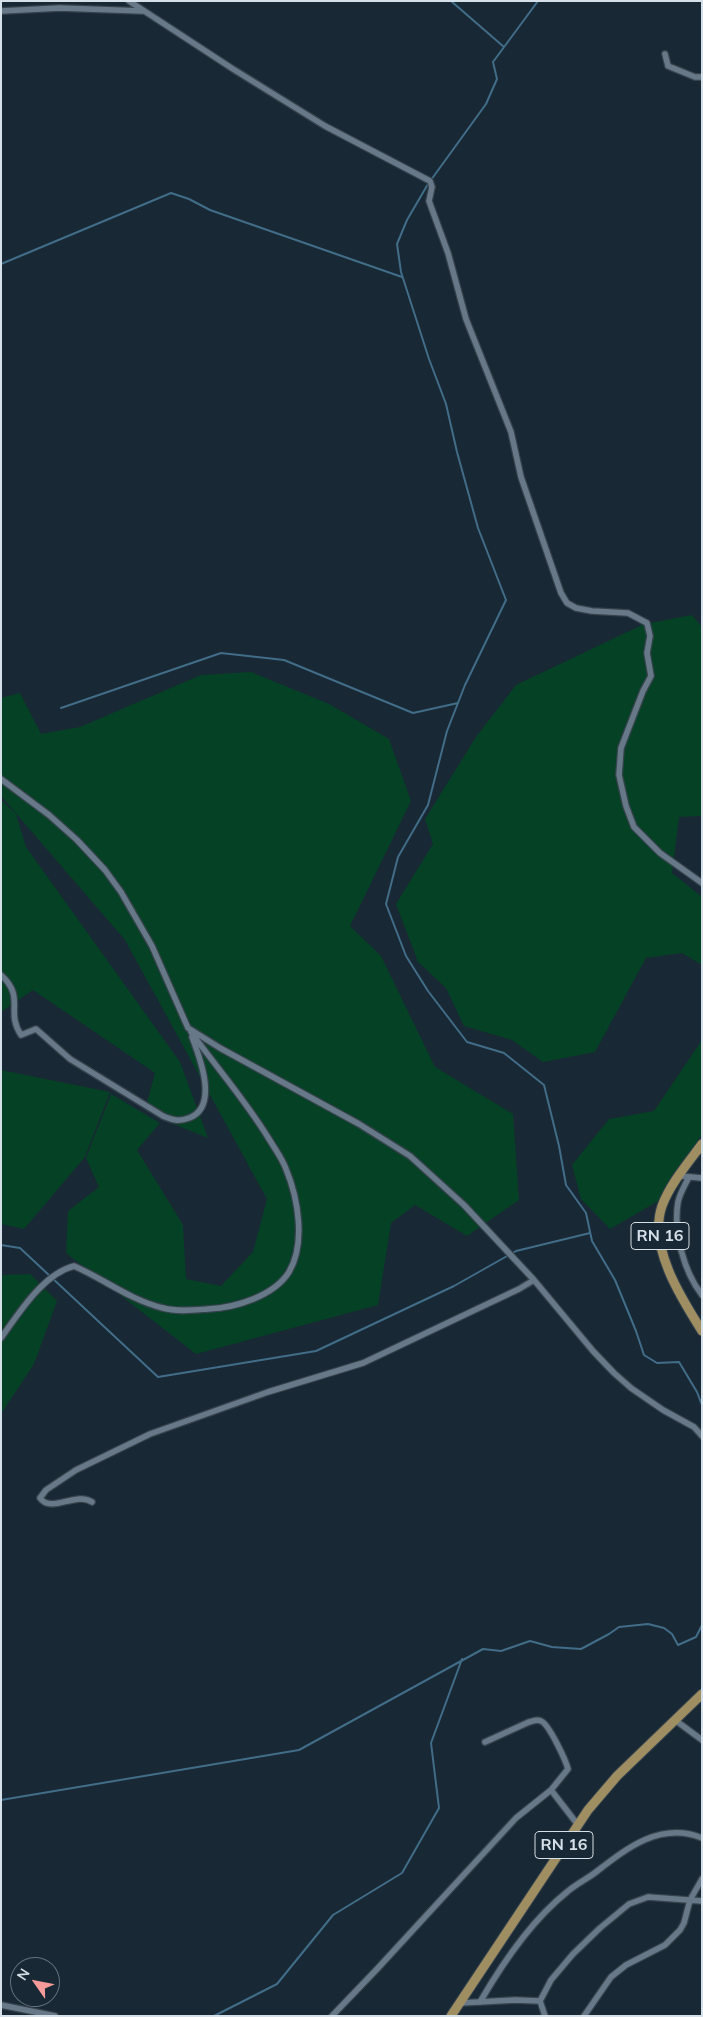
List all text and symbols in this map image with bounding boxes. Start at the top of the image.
road number: RN 16 [631,1222,689,1250]
road number: RN 16 [535,1832,593,1858]
north arrow [10,1957,60,2007]
text: N [13,1965,34,1984]

